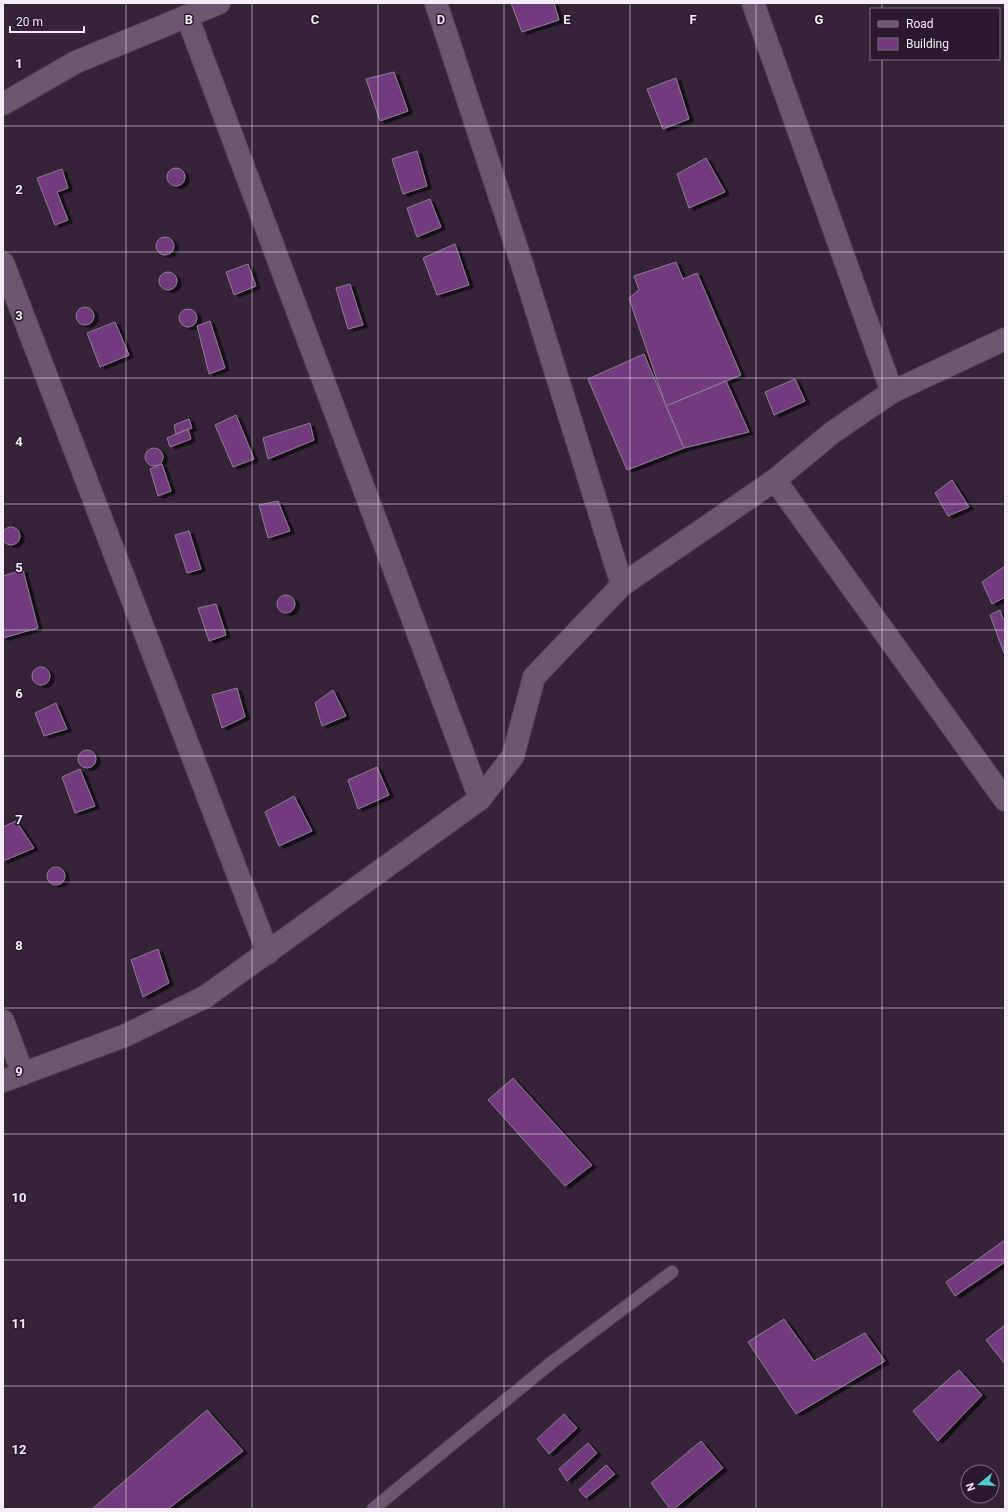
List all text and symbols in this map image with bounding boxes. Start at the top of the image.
scale bar [10,8,84,34]
legend [870,8,1000,60]
text: B [185,12,193,27]
text: C [311,12,320,27]
text: D [437,12,445,27]
text: E [563,12,571,27]
text: F [689,12,697,27]
text: G [815,12,824,27]
text: 20 m [16,15,43,29]
text: Road [906,17,934,31]
text: Building [906,37,949,51]
text: 1 [15,56,23,71]
text: 2 [15,182,23,197]
text: 3 [15,308,23,323]
text: 4 [15,434,23,449]
text: 5 [15,560,23,575]
text: 6 [15,686,23,701]
text: 7 [15,812,23,827]
text: 8 [15,938,23,953]
text: 9 [15,1064,23,1079]
text: 10 [12,1190,26,1205]
text: 11 [12,1316,26,1331]
text: 12 [12,1442,26,1457]
north arrow [960,1464,1000,1504]
text: N [964,1481,978,1493]

